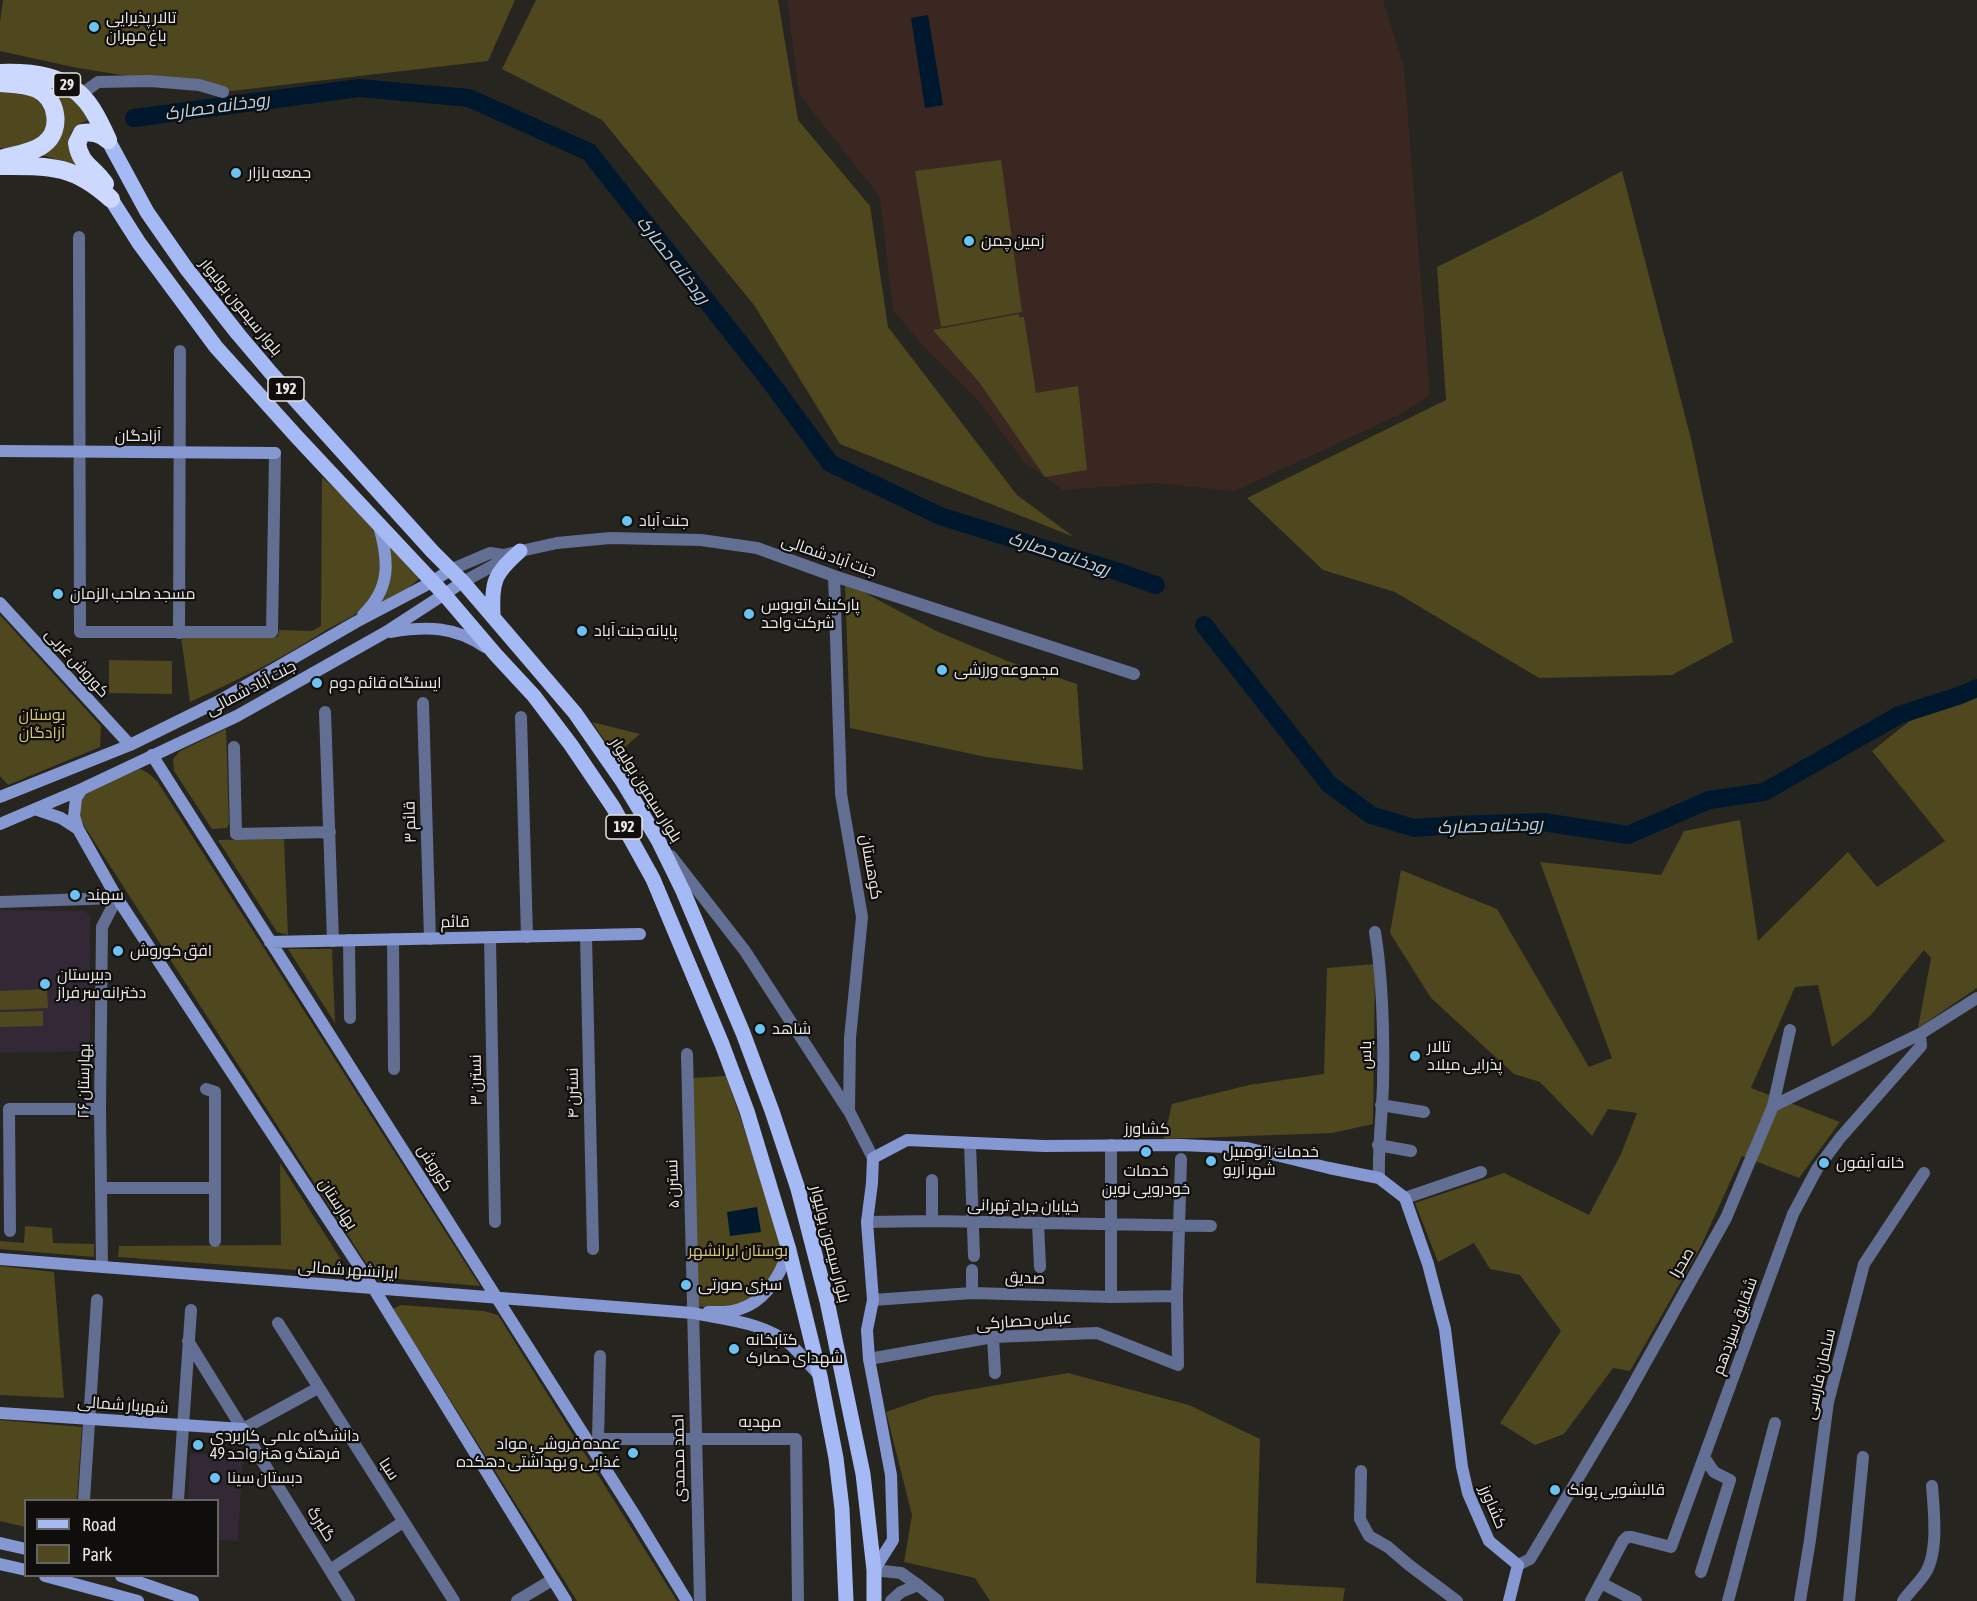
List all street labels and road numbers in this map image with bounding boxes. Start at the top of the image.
road number: 29 [54,73,80,97]
street label: بلوار سیمون بولیوار [196,254,286,360]
road number: 192 [268,377,304,401]
street label: آزادگان [115,426,161,446]
street label: جنت آباد شمالی [779,531,879,581]
street label: کوروش غربی [41,624,113,702]
street label: جنت آباد شمالی [203,656,299,720]
street label: بلوار سیمون بولیوار [606,734,686,846]
street label: قائم ۳ [400,801,420,843]
road number: 192 [606,815,642,839]
street label: کوهستان [856,833,886,901]
street label: قائم [440,912,470,932]
street label: یاس [1356,1041,1376,1069]
street label: بهارستان ۲۶ [74,1043,94,1119]
street label: نسترن ۳ [466,1054,486,1106]
street label: نسترن ۴ [563,1067,583,1119]
street label: کشاورز [1124,1119,1170,1139]
street label: کوروش [413,1141,457,1195]
street label: نسترن ۵ [663,1159,683,1209]
street label: بهارستان [314,1175,362,1233]
street label: بلوار سیمون بولیوار [806,1183,854,1305]
street label: خیابان جراح تهرانی [967,1195,1079,1217]
street label: صحرا [1666,1244,1698,1282]
street label: ایرانشهر شمالی [297,1257,399,1283]
street label: صدیق [1005,1268,1045,1288]
street label: شقایق سیزدهم [1708,1274,1762,1378]
street label: عباس حصارکی [975,1308,1073,1334]
street label: سلمان فارسی [1800,1327,1840,1421]
street label: شهریار شمالی [77,1392,169,1418]
street label: مهدیه [739,1412,781,1432]
street label: احمد محمدی [669,1414,689,1502]
street label: سبا [375,1454,403,1484]
street label: کشاورز [1475,1482,1511,1532]
street label: گلبرگ [303,1503,339,1545]

